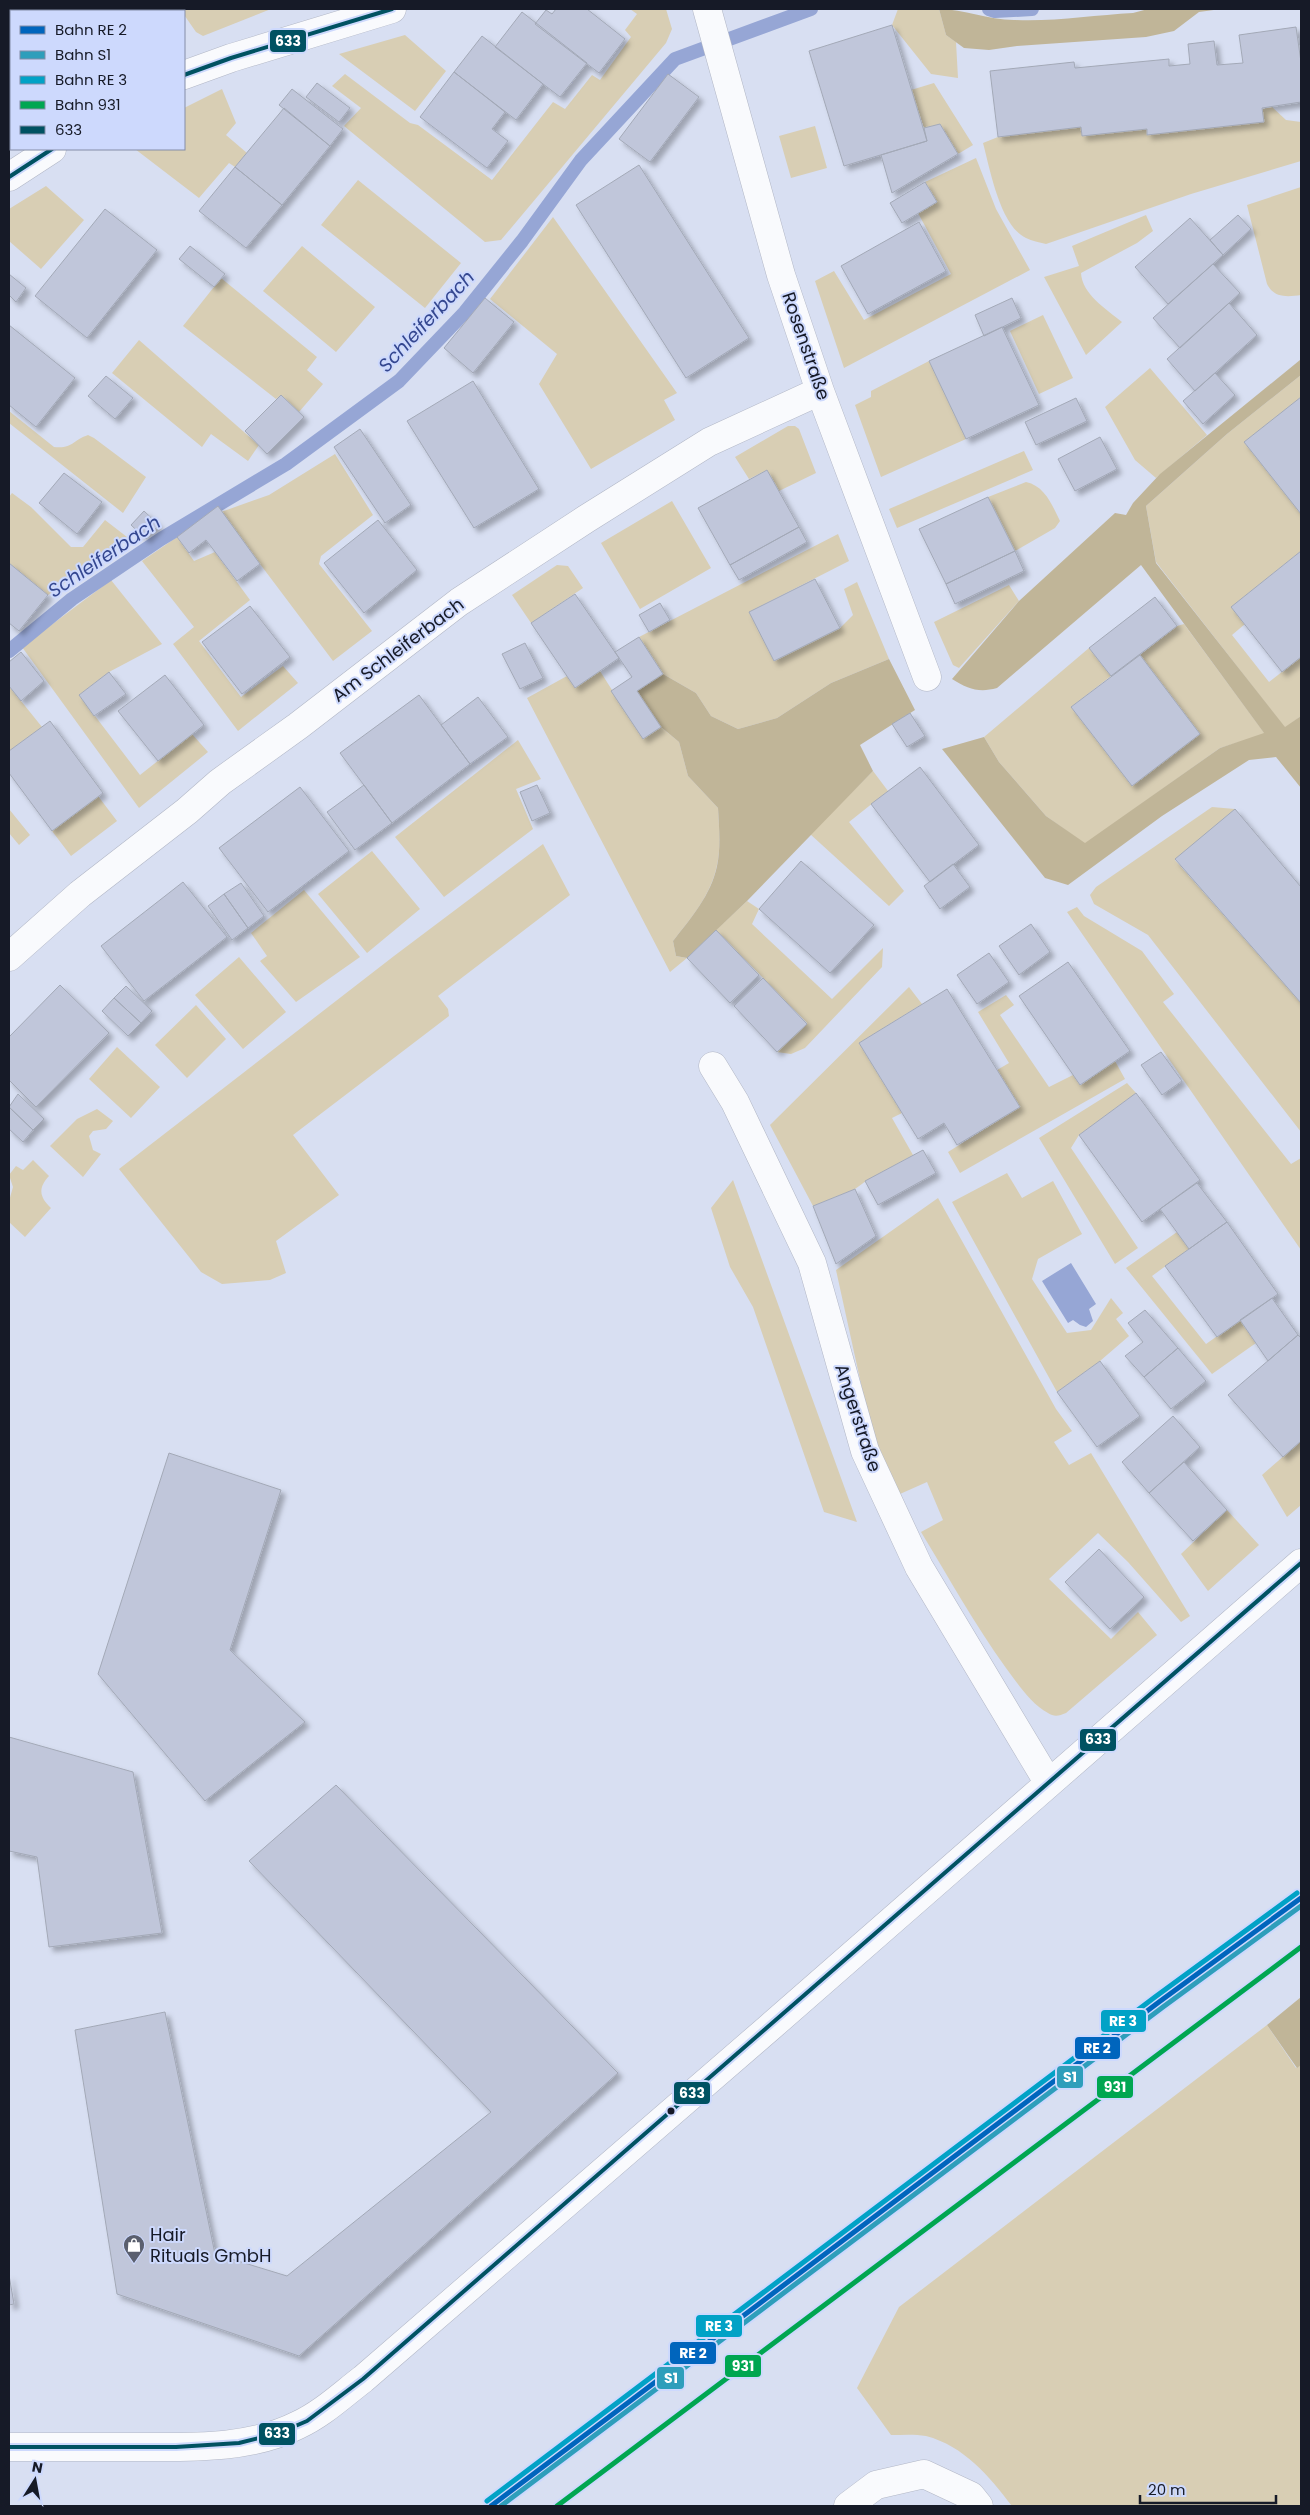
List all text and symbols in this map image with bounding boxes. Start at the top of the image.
legend [10,10,185,150]
text: Bahn RE 2 [55,19,127,40]
line badge: 633 [269,29,307,53]
text: 633 [275,31,301,51]
text: Bahn S1 [55,44,111,65]
text: Bahn RE 3 [55,69,127,90]
text: Bahn 931 [55,94,121,115]
text: 633 [55,119,82,140]
water label: Schleiferbach [372,264,481,378]
street label: Rosenstraße [776,288,837,403]
water label: Schleiferbach [43,509,166,604]
street label: Am Schleiferbach [327,592,469,707]
street label: Angerstraße [829,1361,888,1475]
line badge: 633 [1079,1728,1117,1752]
text: 633 [1085,1729,1111,1749]
line badge: RE 3 [1100,2009,1147,2033]
text: RE 3 [1109,2011,1137,2031]
line badge: RE 2 [1074,2036,1121,2060]
text: RE 2 [1083,2038,1111,2058]
line badge: S1 [1056,2065,1084,2089]
text: S1 [1063,2067,1077,2087]
line badge: 931 [1096,2075,1134,2099]
text: 931 [1104,2077,1126,2097]
line badge: 633 [673,2081,711,2105]
text: 633 [679,2083,705,2103]
unlabelled marker [666,2106,676,2116]
place label: Hair Rituals GmbH [150,2222,271,2268]
shop icon: Hair Rituals GmbH [122,2233,146,2264]
line badge: RE 3 [695,2314,743,2338]
text: RE 3 [705,2316,733,2336]
line badge: RE 2 [669,2341,717,2365]
text: RE 2 [679,2343,707,2363]
line badge: 931 [724,2354,762,2378]
text: 931 [732,2356,754,2376]
line badge: S1 [656,2366,685,2390]
text: S1 [664,2368,678,2388]
line badge: 633 [258,2422,296,2446]
text: 633 [264,2423,290,2443]
north arrow [10,2455,60,2505]
text: N [30,2456,45,2478]
scale bar [1140,2472,1276,2504]
text: 20 m [1148,2479,1186,2500]

